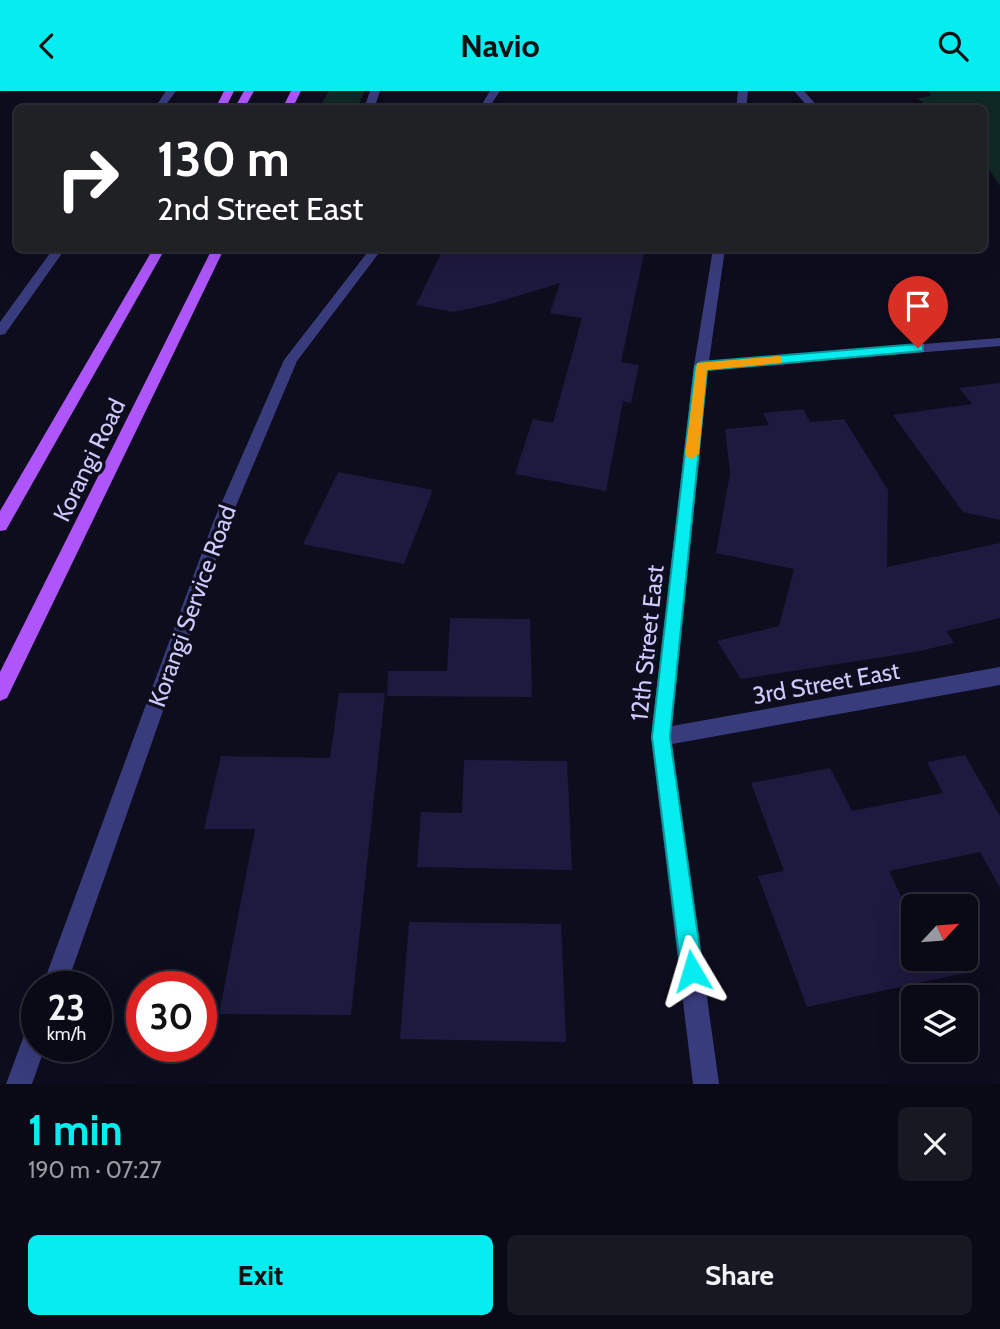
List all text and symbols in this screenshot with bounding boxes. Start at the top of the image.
text: Navio [460,26,540,65]
icon: back [28,27,66,65]
icon: search [934,27,972,65]
text: 130 m [157,129,290,188]
icon: right [42,133,133,224]
text: 2nd Street East [157,189,363,228]
pin [888,276,948,348]
icon: arrive [899,287,937,325]
street label: Korangi Road [47,394,131,526]
street label: Korangi Service Road [142,501,242,711]
street label: 12th Street East [624,563,670,723]
street label: 3rd Street East [750,656,902,710]
north arrow [901,894,978,971]
map controls [901,894,978,1062]
position arrow [655,934,729,1008]
speed limit sign: 30 [126,971,217,1062]
button: layers [901,985,978,1062]
text: 23 [48,986,85,1029]
text: km/h [47,1023,86,1045]
text: 1 min [28,1104,123,1156]
button: close [898,1107,972,1181]
text: 190 m · 07:27 [28,1156,162,1184]
button: Exit [28,1235,493,1315]
button: Share [507,1235,972,1315]

